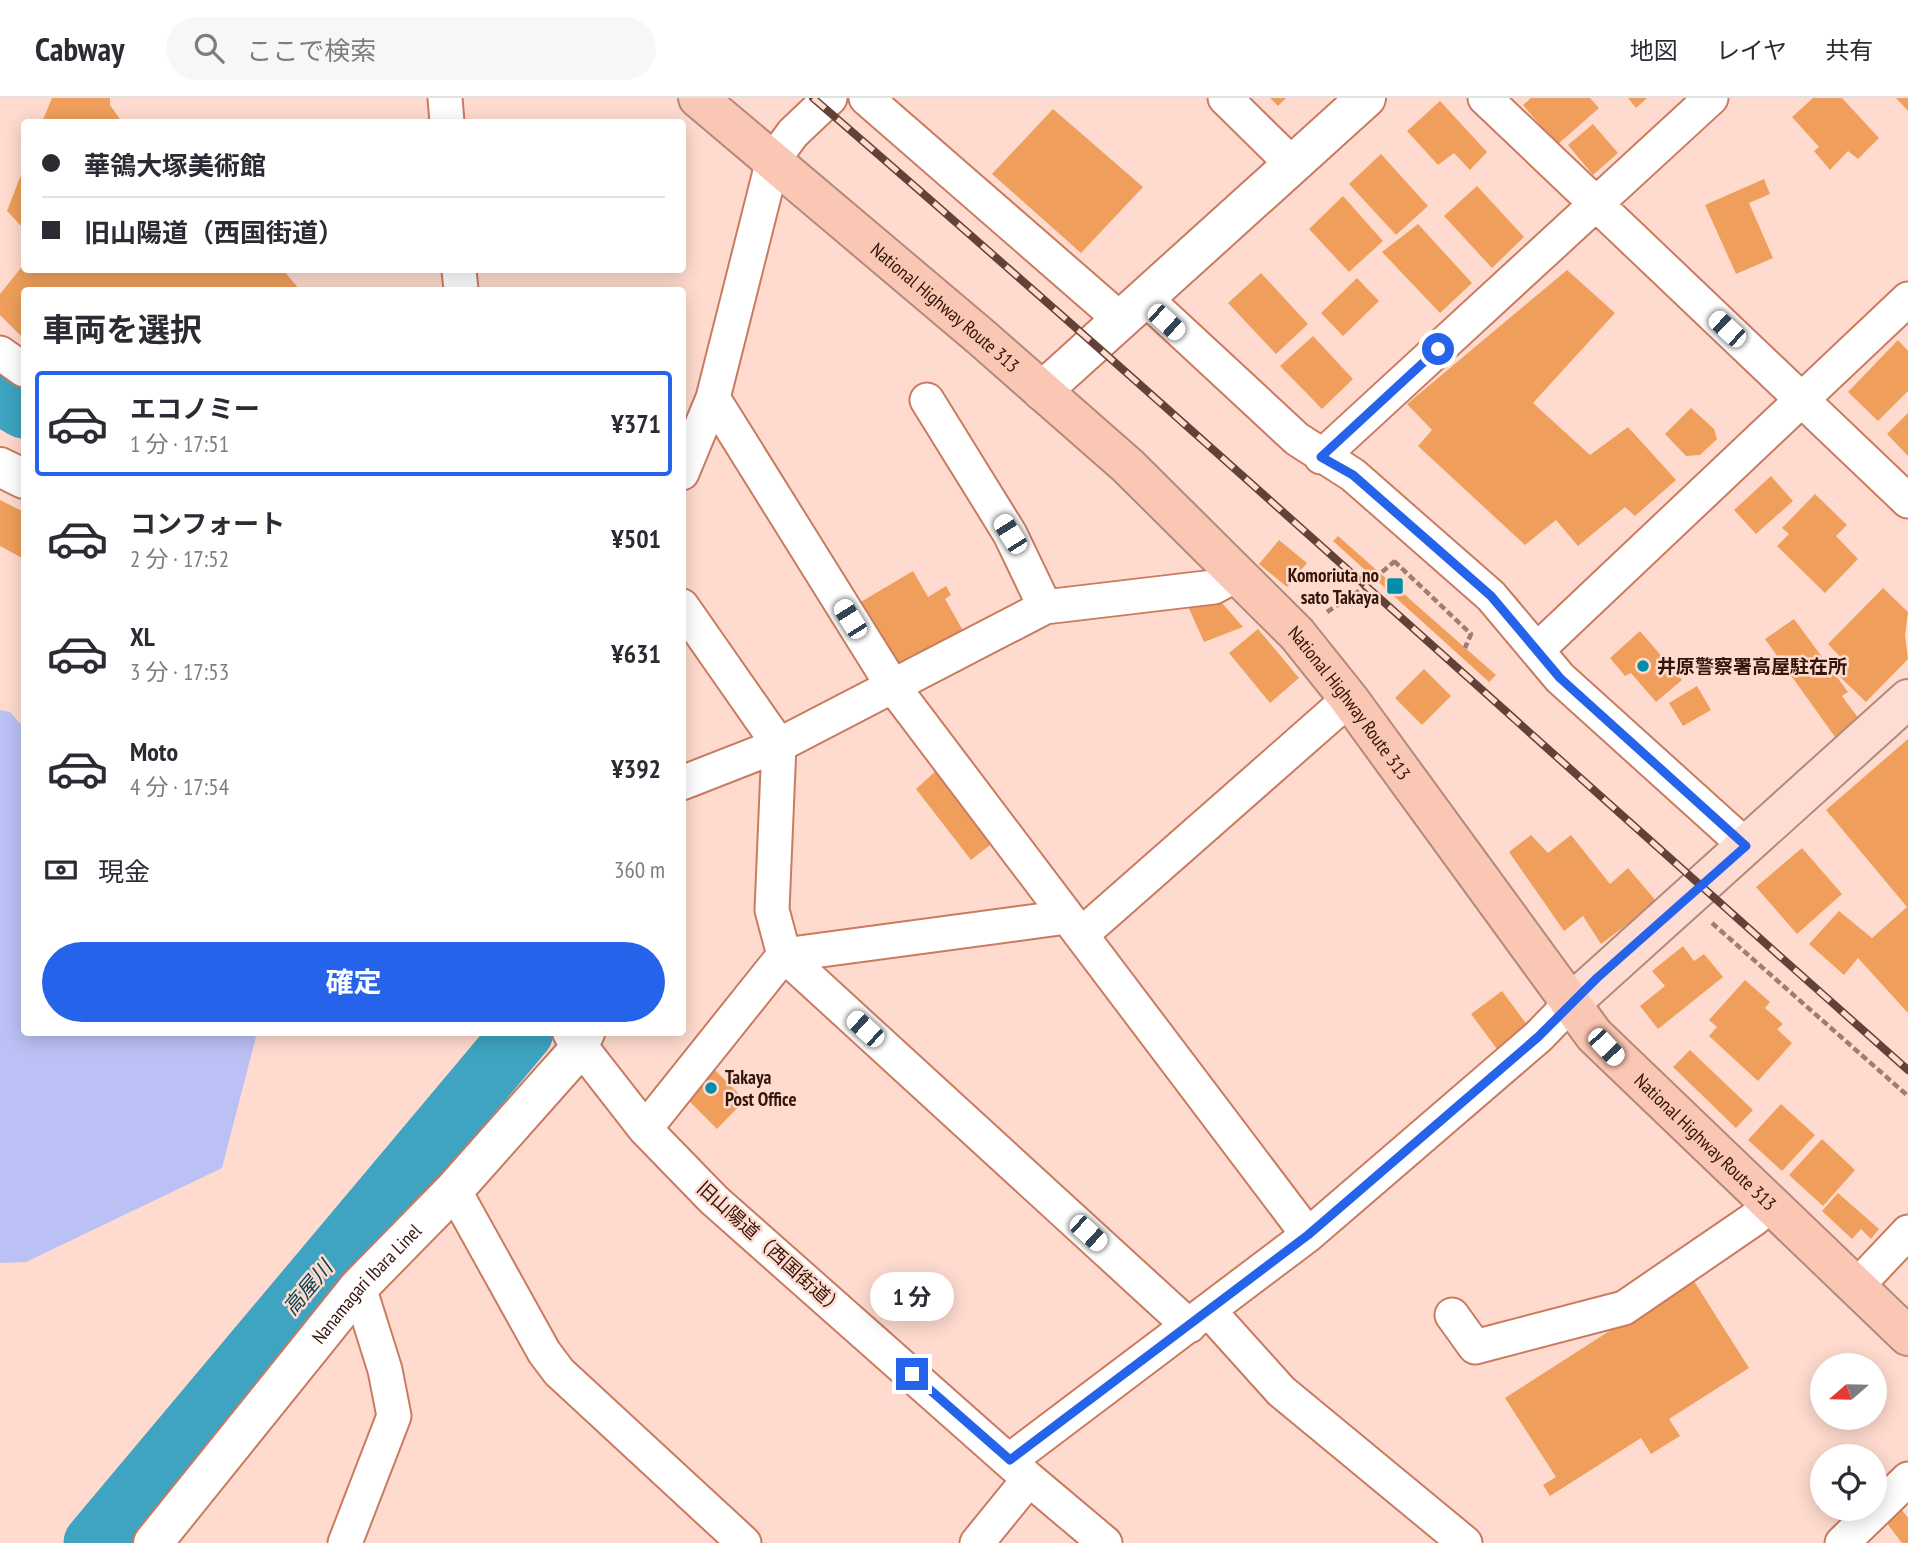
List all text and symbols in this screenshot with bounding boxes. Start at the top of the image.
search box [166,17,656,80]
text: Cabway [35,27,124,70]
icon: search [190,29,228,67]
text: ここで検索 [246,34,376,67]
text: 地図 [1630,35,1678,66]
text: レイヤ [1716,35,1787,66]
text: 共有 [1825,35,1873,66]
text: 華鴒大塚美術館 [84,149,266,182]
text: 旧山陽道（西国街道） [84,216,344,249]
street label: National Highway Route 313 [866,237,1025,377]
car [1144,300,1189,344]
car [1705,307,1750,351]
text: 車両を選択 [42,308,202,350]
route start [1422,333,1454,365]
icon: car [46,392,109,455]
text: エコノミー [130,392,260,425]
text: ¥371 [611,407,661,440]
text: 1 分 · 17:51 [130,429,229,458]
icon: car [46,507,109,570]
text: コンフォート [130,507,285,540]
car [990,511,1031,557]
text: ¥501 [611,522,661,555]
text: 2 分 · 17:52 [130,544,229,573]
place label: Komoriuta no sato Takaya [1288,563,1379,609]
marker: Komoriuta no sato Takaya [1385,576,1405,596]
car [830,596,871,642]
text: XL [130,620,155,653]
street label: National Highway Route 313 [1283,620,1416,785]
icon: car [46,622,109,685]
text: ¥631 [611,637,661,670]
place label: 井原警察署高屋駐在所 [1657,654,1847,678]
text: 3 分 · 17:53 [130,657,229,686]
marker: 井原警察署高屋駐在所 [1635,658,1651,674]
text: Moto [130,735,178,768]
icon: car [46,737,109,800]
text: ¥392 [611,752,661,785]
text: 4 分 · 17:54 [130,772,229,801]
icon: cash [42,851,80,889]
text: 現金 [98,855,150,888]
text: 360 m [614,855,665,884]
button: 確定 [42,942,665,1022]
car [843,1007,888,1051]
car [1584,1024,1629,1070]
place label: Takaya Post Office [725,1065,797,1111]
street label: National Highway Route 313 [1630,1068,1782,1216]
marker: Takaya Post Office [703,1080,719,1096]
street label: 旧山陽道（西国街道） [692,1176,850,1320]
car [1066,1211,1111,1255]
street label: Nanamagari Ibara Linel [306,1218,427,1348]
water label: 高屋川 [277,1253,339,1320]
callout: 1 分 [870,1272,954,1322]
text: 1 分 [893,1282,931,1311]
north arrow [1810,1353,1886,1430]
map controls [1810,1353,1887,1521]
route end [896,1358,928,1390]
button: locate [1810,1444,1887,1521]

